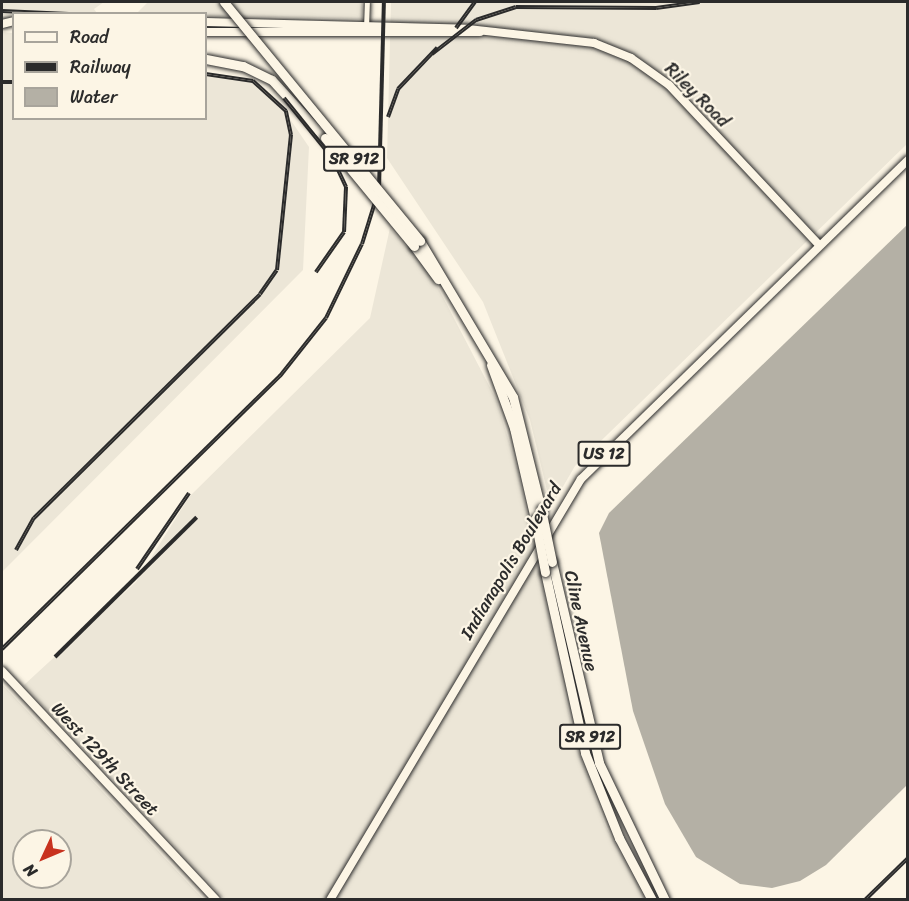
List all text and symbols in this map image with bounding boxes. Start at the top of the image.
legend [12,12,207,120]
text: Road [70,21,109,53]
text: Railway [70,51,131,83]
street label: Riley Road [660,58,734,132]
text: Water [70,81,117,113]
road number: SR 912 [322,146,386,172]
road number: US 12 [577,441,631,467]
street label: Indianapolis Boulevard [456,479,566,643]
street label: Cline Avenue [560,569,602,673]
street label: West 129th Street [47,698,163,820]
road number: SR 912 [558,724,622,750]
north arrow [12,829,72,889]
text: N [16,856,44,885]

